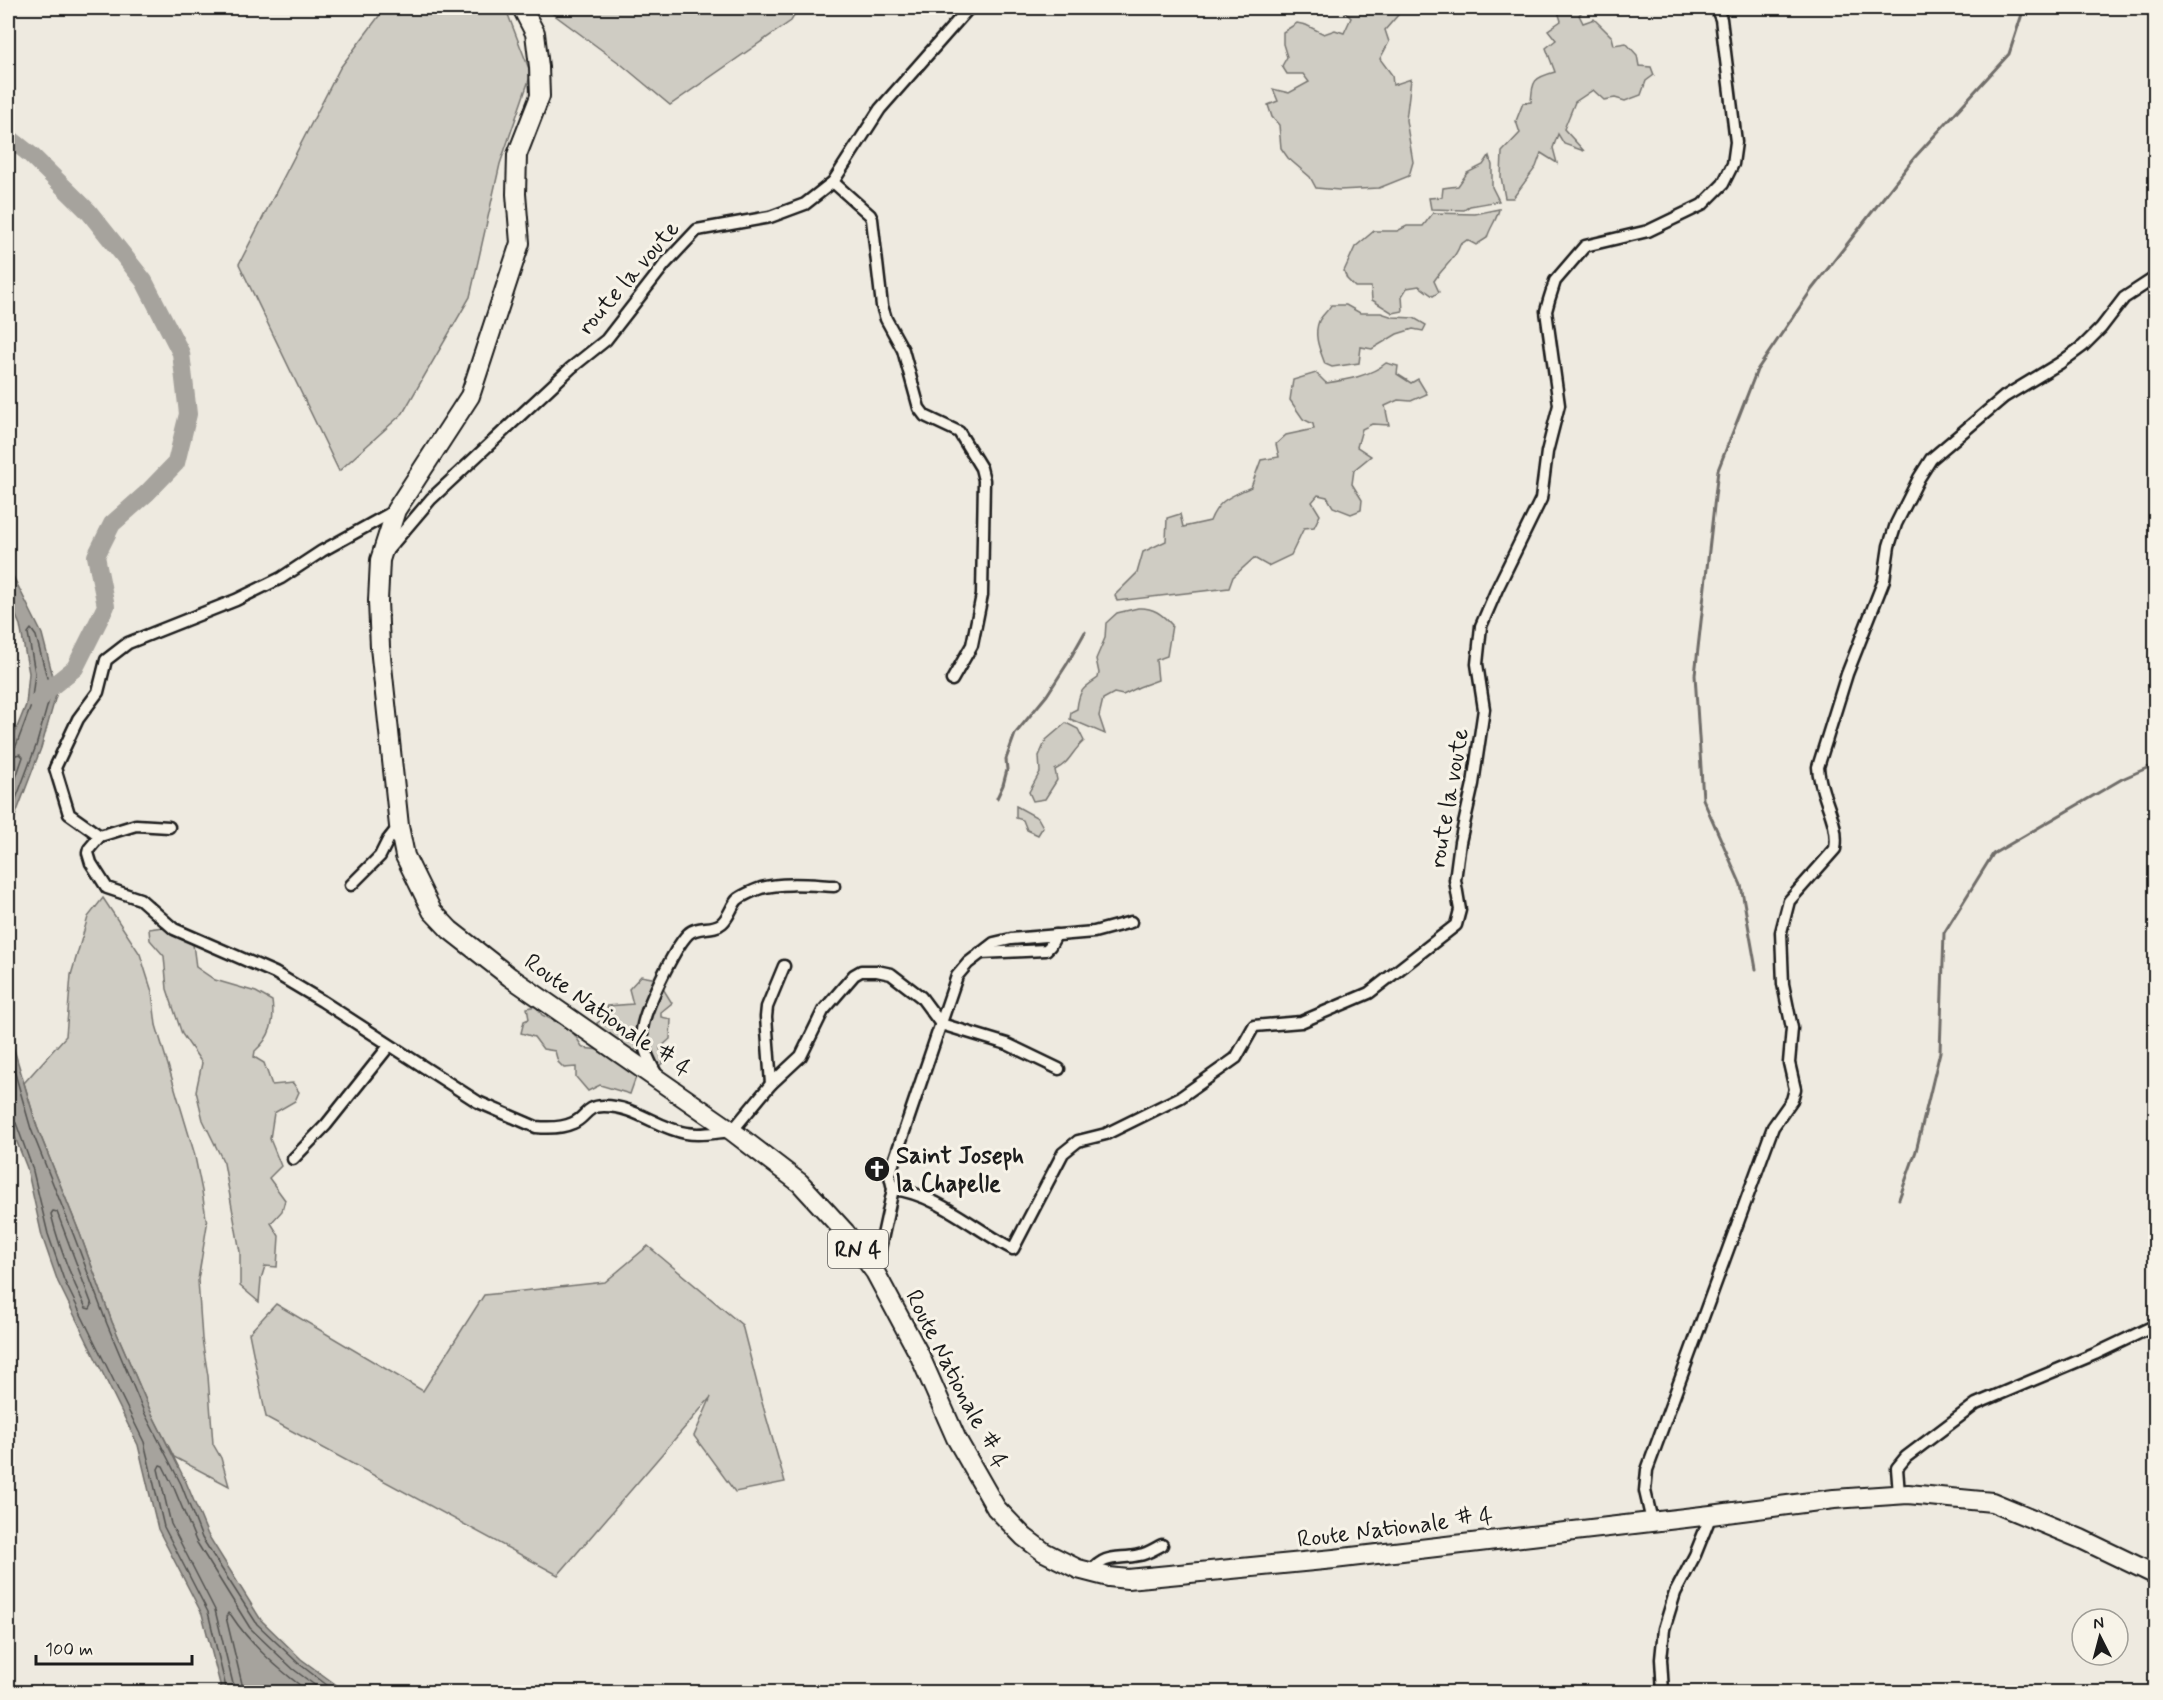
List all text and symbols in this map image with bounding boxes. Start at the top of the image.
street label: route la voute [571,214,687,342]
street label: route la voute [1422,726,1477,871]
street label: Route Nationale # 4 [518,947,697,1085]
place label: Saint Joseph la Chapelle [896,1141,1024,1200]
church icon: Saint Joseph la Chapelle [862,1154,892,1184]
road number: RN 4 [828,1230,888,1268]
street label: Route Nationale # 4 [897,1285,1014,1475]
street label: Route Nationale # 4 [1295,1501,1495,1556]
north arrow [2070,1607,2130,1667]
text: N [2092,1613,2105,1635]
scale bar [36,1628,192,1666]
text: 100 m [45,1638,93,1662]

